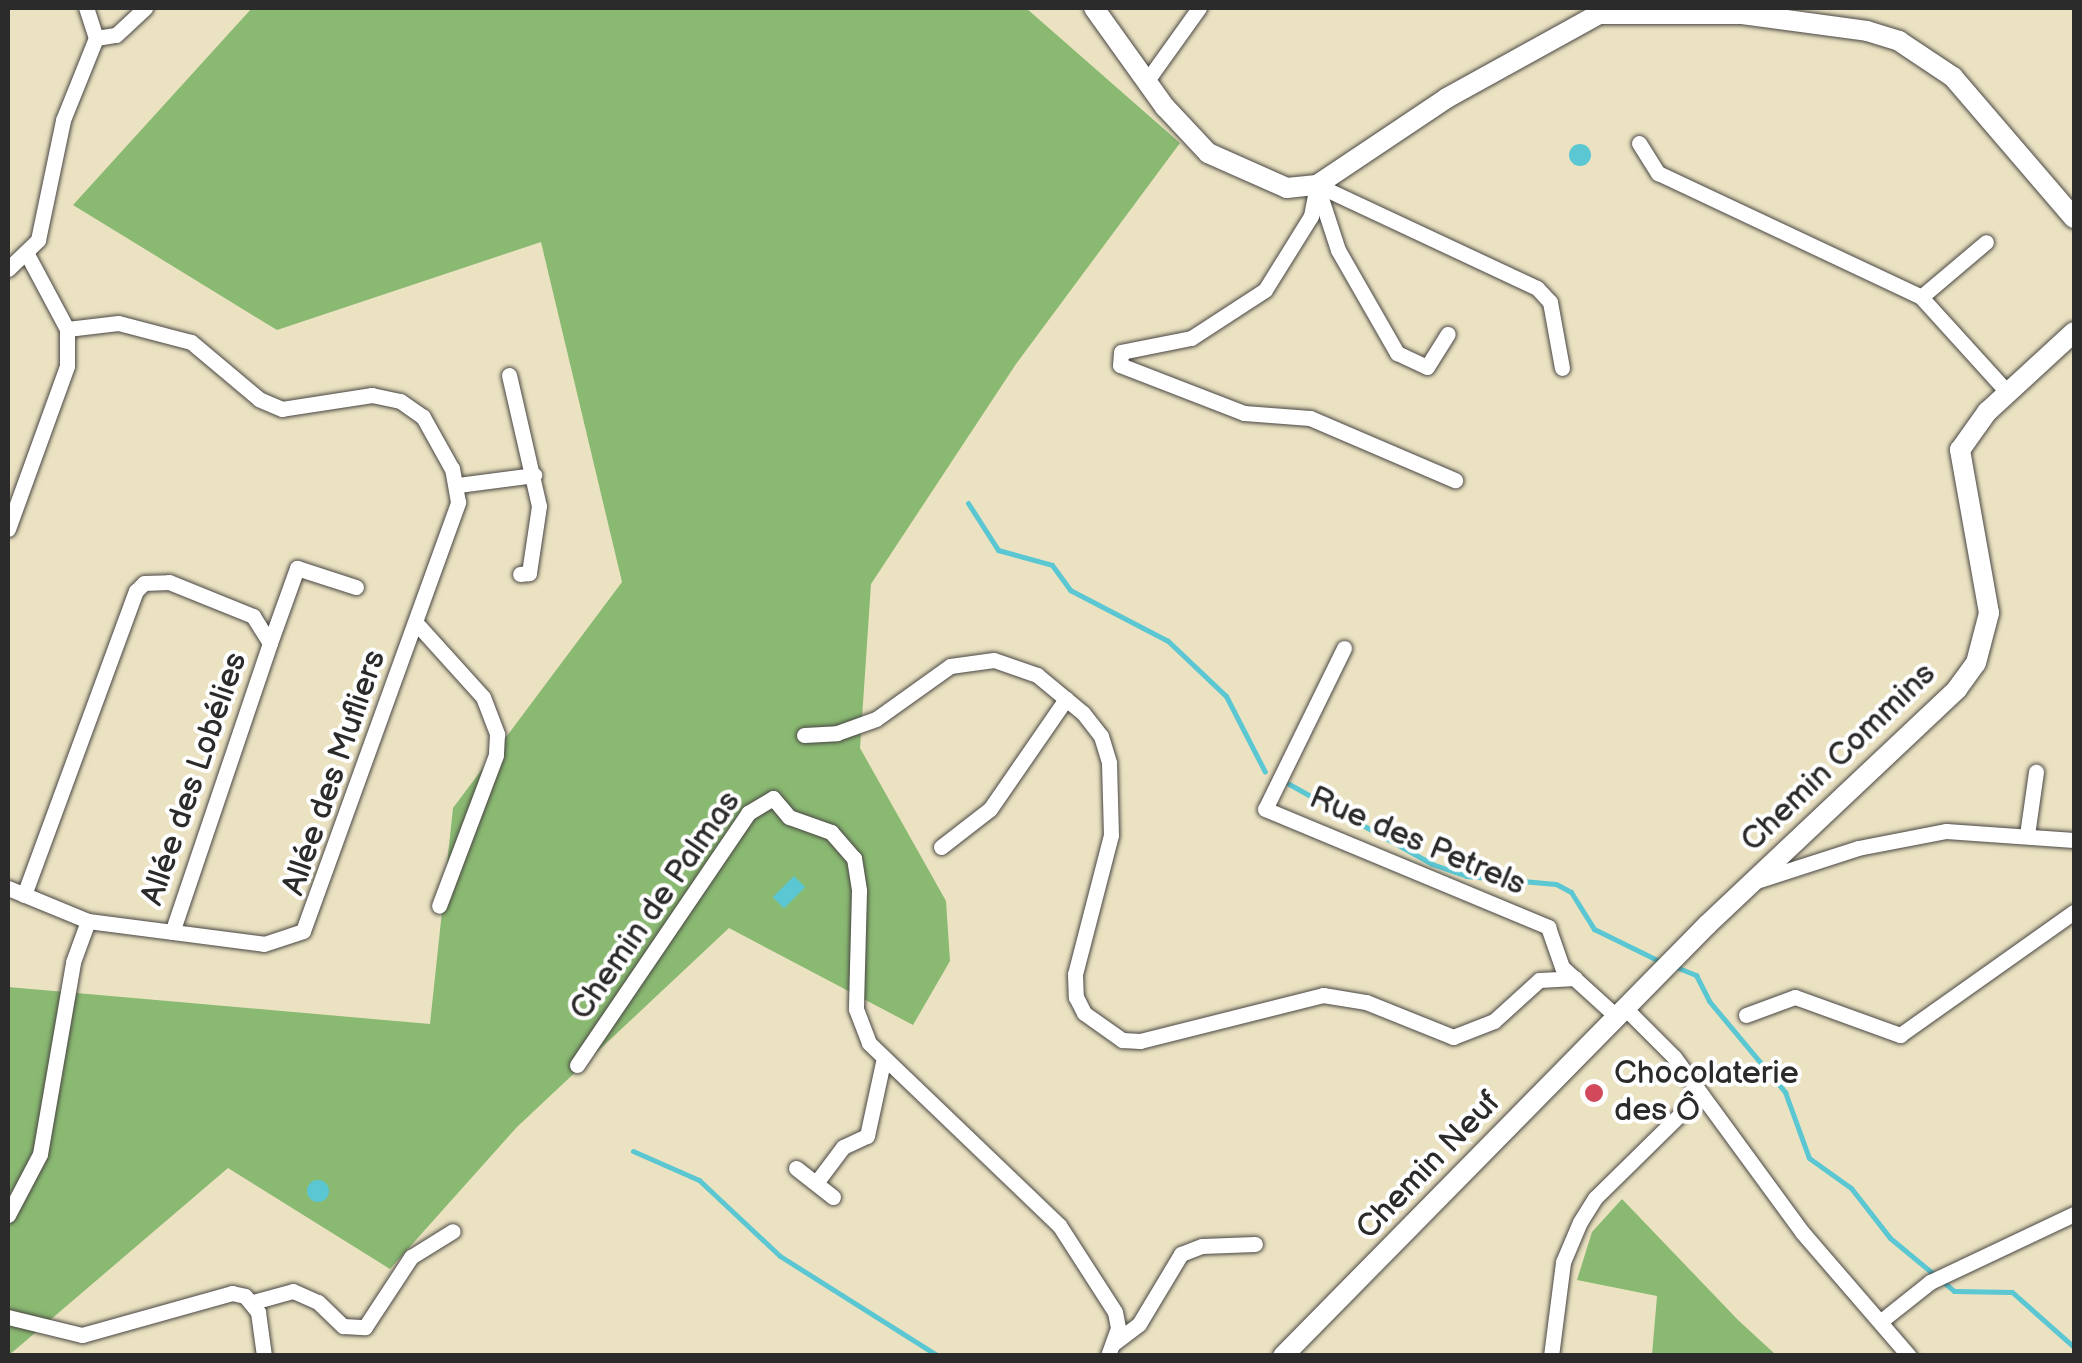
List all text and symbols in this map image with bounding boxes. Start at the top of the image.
street label: Allée des Mufliers [275,645,395,901]
street label: Allée des Lobélies [134,648,256,910]
street label: Chemin Commins [1734,656,1944,860]
street label: Rue des Petrels [1303,779,1531,905]
street label: Chemin de Palmas [563,784,749,1028]
place label: Chocolaterie des Ô [1614,1056,1799,1131]
marker: Chocolaterie des Ô [1583,1082,1605,1104]
street label: Chemin Neuf [1349,1084,1509,1248]

